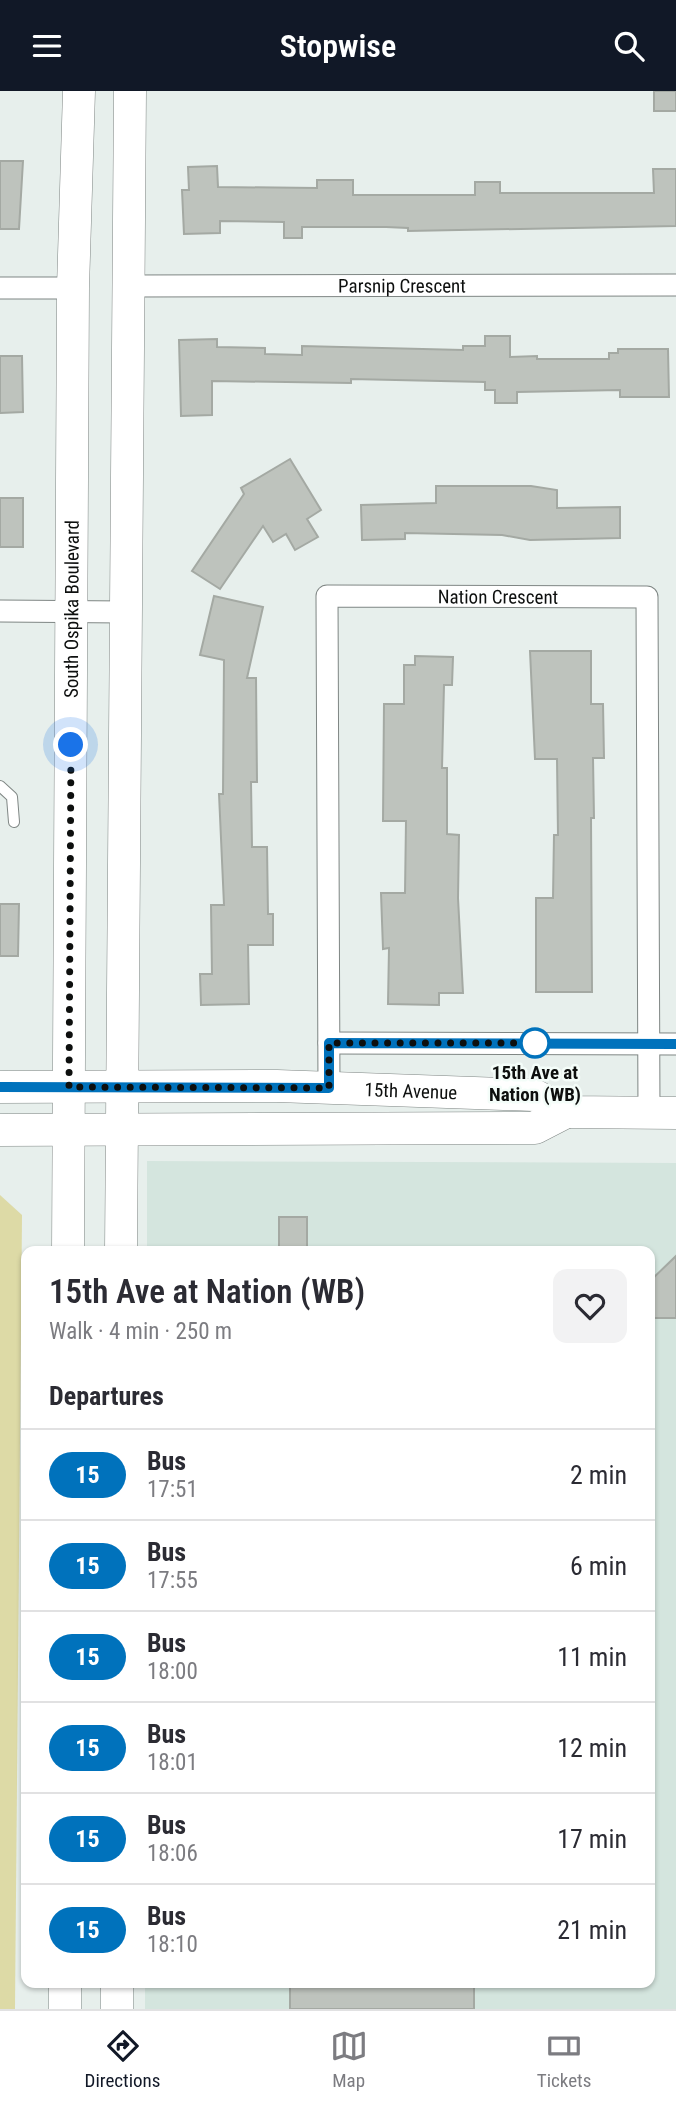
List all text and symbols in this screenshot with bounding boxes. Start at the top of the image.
icon: menu [28,27,66,65]
text: Stopwise [280,27,396,65]
icon: search [610,27,648,65]
street label: Parsnip Crescent [338,274,466,298]
street label: South Ospika Boulevard [60,520,84,698]
street label: Nation Crescent [438,585,558,609]
your location [53,727,88,762]
marker: 15th Ave at Nation (WB) [520,1028,550,1058]
place label: 15th Ave at Nation (WB) [489,1061,581,1106]
street label: 15th Avenue [364,1078,458,1104]
button: heart [553,1269,627,1343]
text: 15th Ave at Nation (WB) [49,1272,365,1311]
text: Walk · 4 min · 250 m [49,1318,232,1345]
text: Departures [49,1381,164,1411]
text: Bus [147,1446,186,1476]
text: 2 min [570,1460,627,1490]
text: 15 [75,1461,100,1489]
text: 17:51 [147,1476,198,1503]
text: Bus [147,1537,186,1567]
text: 6 min [570,1551,627,1581]
text: 15 [75,1552,100,1580]
text: 17:55 [147,1567,198,1594]
text: Bus [147,1628,186,1658]
text: 11 min [557,1642,627,1672]
text: 15 [75,1643,100,1671]
text: 18:00 [147,1658,198,1685]
text: Bus [147,1719,186,1749]
text: 12 min [557,1733,627,1763]
text: 15 [75,1734,100,1762]
text: 18:01 [147,1749,198,1776]
text: Bus [147,1810,186,1840]
text: 17 min [557,1824,627,1854]
text: 15 [75,1825,100,1853]
text: 18:06 [147,1840,198,1867]
text: Bus [147,1901,186,1931]
text: 21 min [557,1915,627,1945]
text: 15 [75,1916,100,1944]
text: 18:10 [147,1931,198,1958]
tab: Directions [85,2027,160,2092]
tab: Map [330,2027,368,2092]
tab: Tickets [537,2027,591,2092]

